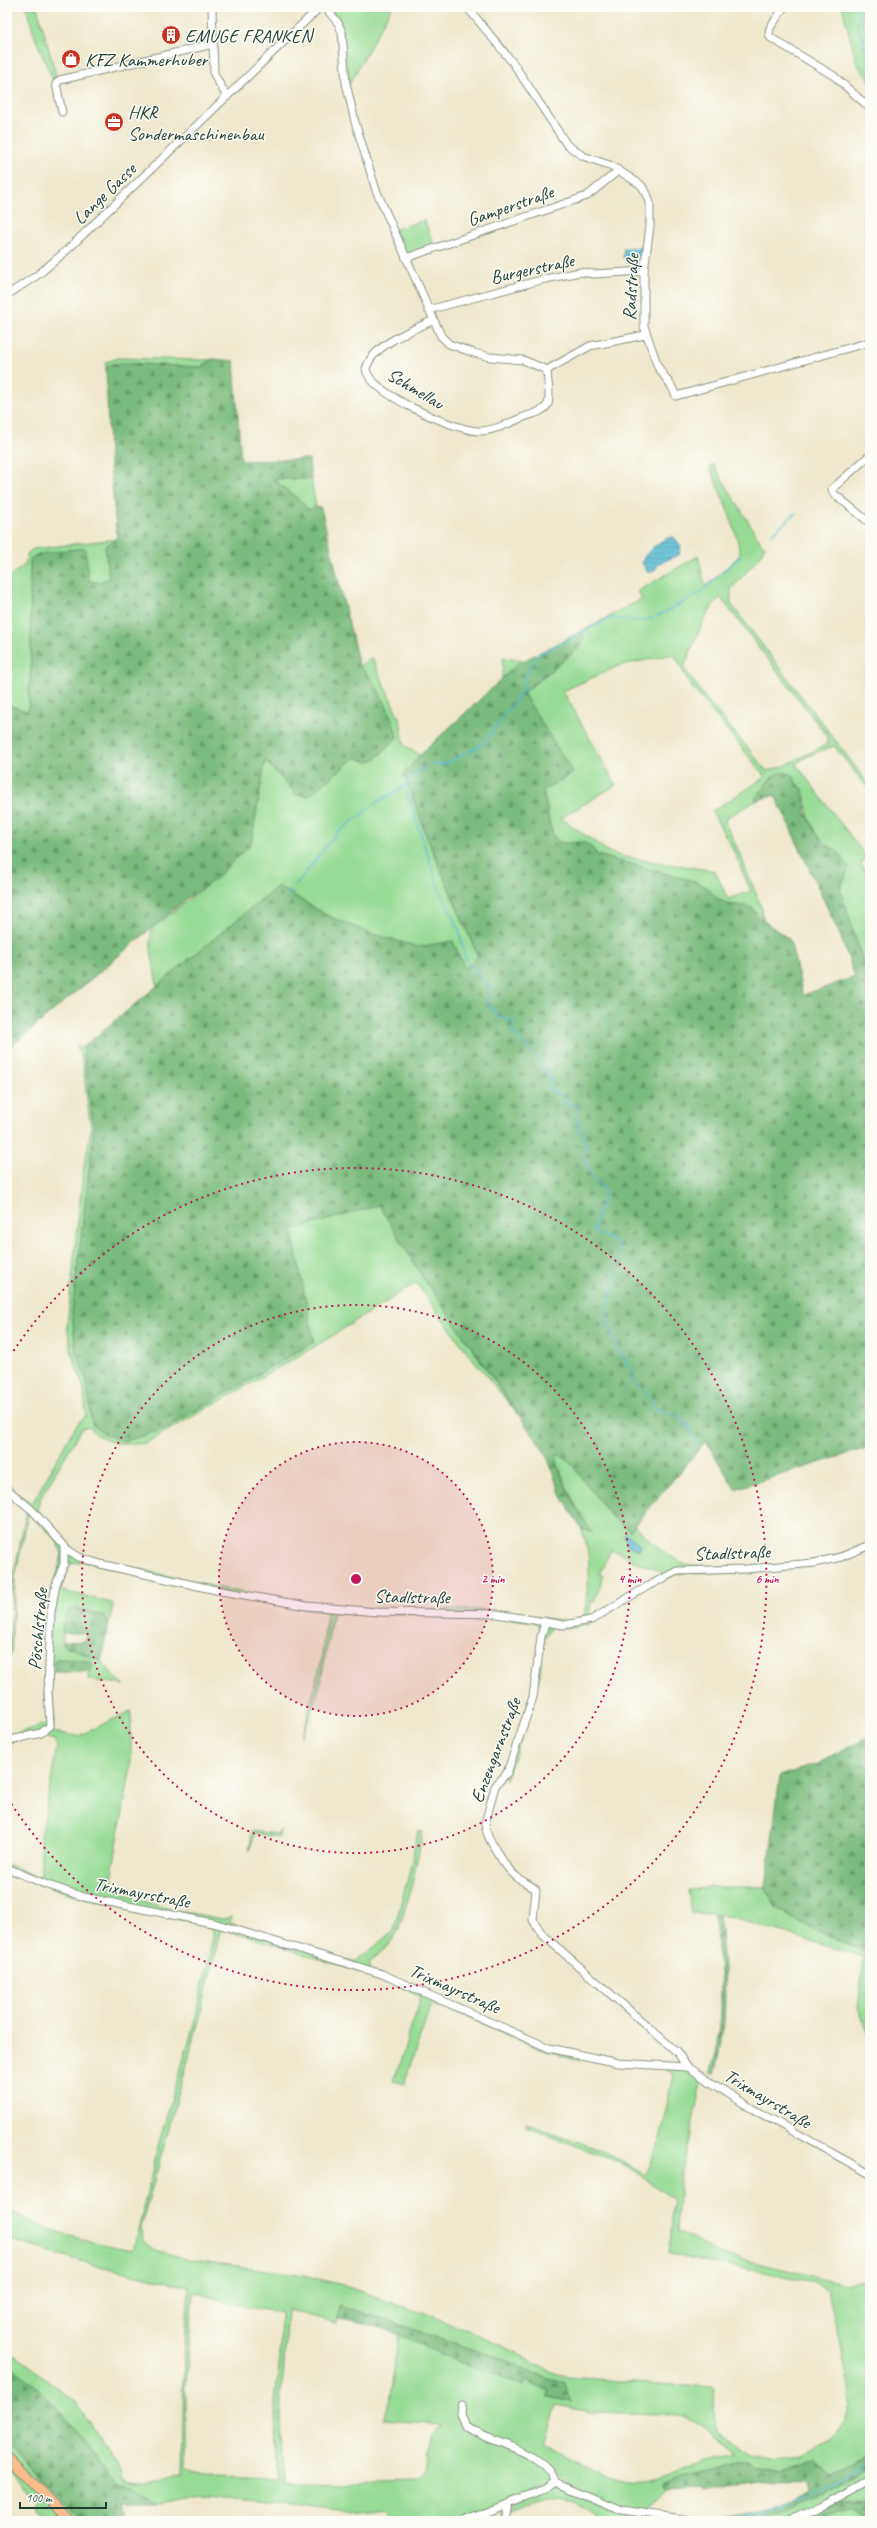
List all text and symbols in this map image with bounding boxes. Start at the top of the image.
building icon: EMUGE FRANKEN [160,24,182,46]
place label: EMUGE FRANKEN [185,24,314,48]
shop icon: KFZ Kammerhuber [60,48,82,70]
place label: KFZ Kammerhuber [85,48,210,72]
place label: HKR Sondermaschinenbau [128,100,264,146]
office icon: HKR Sondermaschinenbau [103,111,125,133]
street label: Lange Gasse [68,156,143,230]
street label: Gamperstraße [464,179,558,232]
street label: Burgerstraße [488,248,578,290]
street label: Radstraße [617,251,645,321]
street label: Schmellau [383,363,449,416]
street label: Stadlstraße [694,1540,772,1566]
text: 2 min [482,1571,505,1587]
text: 4 min [619,1571,642,1587]
text: 6 min [755,1571,779,1587]
centre of rings [349,1572,363,1586]
street label: Stadlstraße [374,1584,452,1610]
street label: Pöschlstraße [22,1585,54,1671]
street label: Enzengarnstraße [465,1693,528,1806]
street label: Trixmayrstraße [92,1872,193,1914]
street label: Trixmayrstraße [405,1958,505,2020]
street label: Trixmayrstraße [720,2064,817,2135]
scale bar [20,2484,106,2510]
text: 100 m [26,2490,53,2506]

